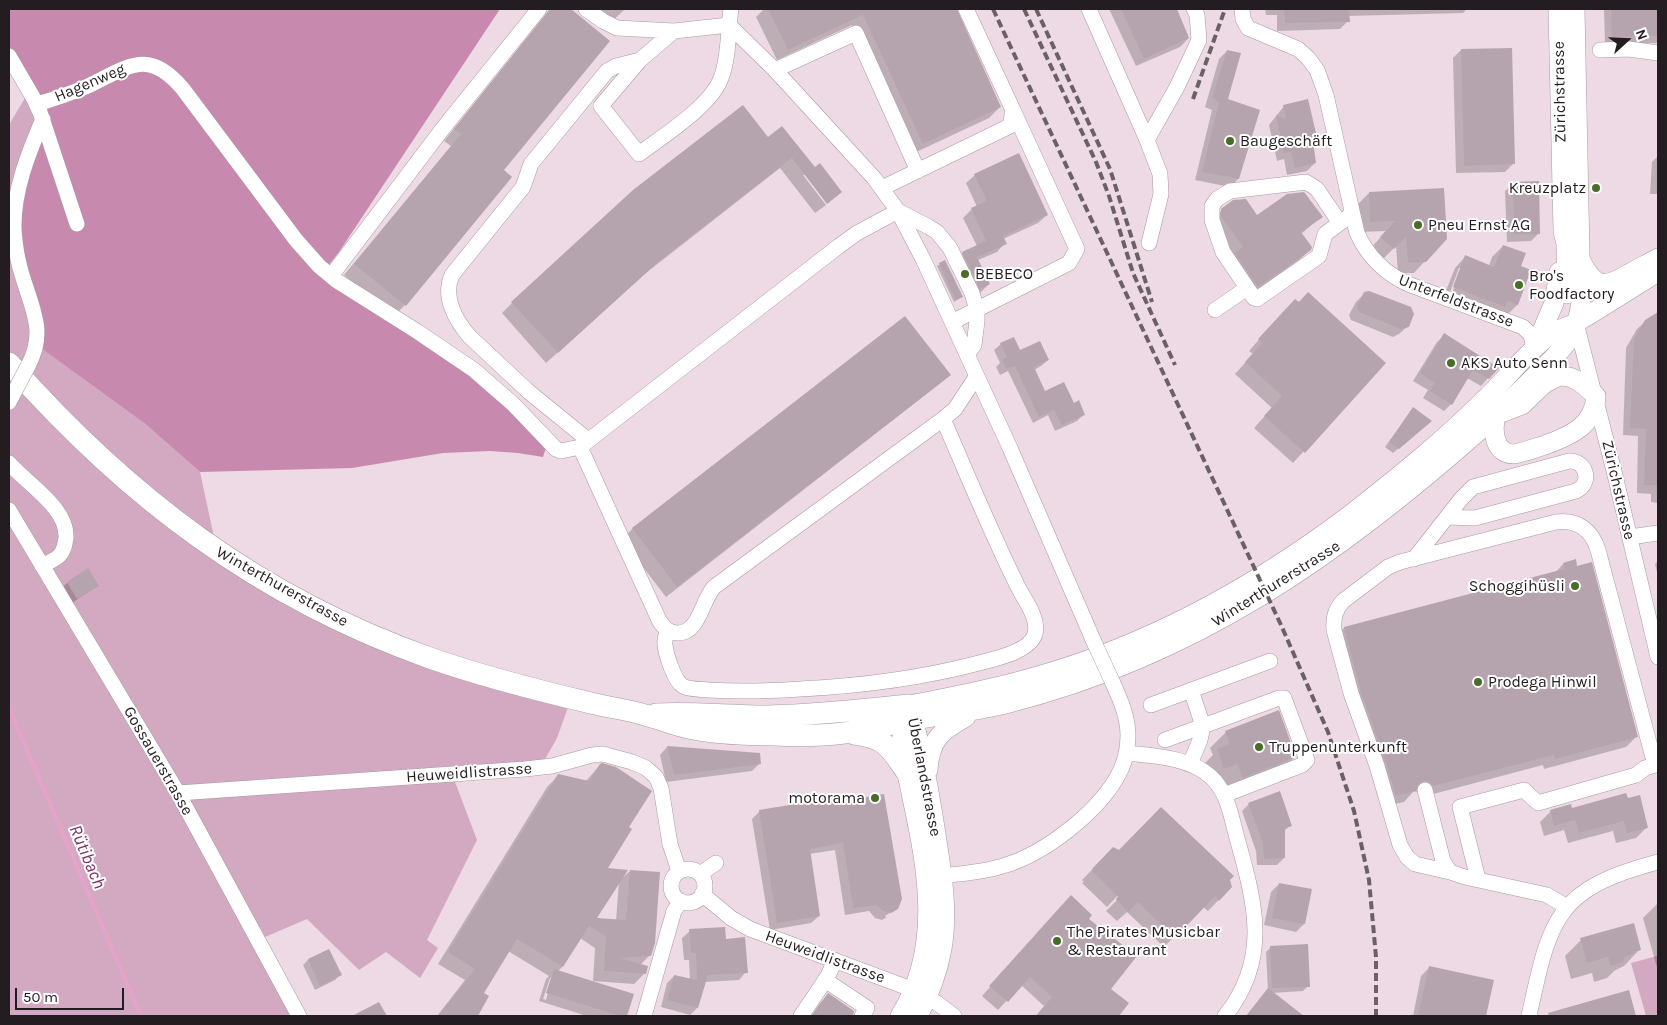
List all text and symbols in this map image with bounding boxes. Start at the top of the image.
north arrow [1602,15,1652,65]
text: N [1632,27,1651,42]
street label: Zürichstrasse [1550,41,1570,143]
street label: Hagenweg [52,59,128,107]
place label: Baugeschäft [1240,131,1332,151]
marker: Baugeschäft [1224,135,1236,147]
place label: Kreuzplatz [1509,178,1586,198]
marker: Kreuzplatz [1590,182,1602,194]
place label: Pneu Ernst AG [1428,215,1530,235]
marker: Pneu Ernst AG [1412,219,1424,231]
place label: BEBECO [975,264,1033,284]
place label: Bro's Foodfactory [1529,266,1614,304]
marker: BEBECO [959,268,971,280]
street label: Unterfeldstrasse [1396,270,1516,332]
marker: Bro's Foodfactory [1513,279,1525,291]
place label: AKS Auto Senn [1461,353,1568,373]
marker: AKS Auto Senn [1445,357,1457,369]
street label: Zürichstrasse [1597,438,1639,542]
street label: Winterthurerstrasse [1208,537,1344,631]
street label: Winterthurerstrasse [213,543,351,631]
place label: Schoggihüsli [1469,576,1565,596]
marker: Schoggihüsli [1569,580,1581,592]
place label: Prodega Hinwil [1488,672,1597,692]
marker: Prodega Hinwil [1472,676,1484,688]
street label: Gossauerstrasse [119,703,197,819]
street label: Überlandstrasse [903,716,945,838]
place label: Truppenunterkunft [1269,737,1407,757]
marker: Truppenunterkunft [1253,741,1265,753]
street label: Heuweidlistrasse [406,759,532,787]
place label: motorama [788,788,865,808]
marker: motorama [869,792,881,804]
water label: Rütibach [64,822,110,892]
place label: The Pirates Musicbar & Restaurant [1067,922,1220,960]
street label: Heuweidlistrasse [763,926,887,988]
marker: The Pirates Musicbar & Restaurant [1051,935,1063,947]
scale bar [18,978,126,1010]
text: 50 m [23,988,58,1006]

